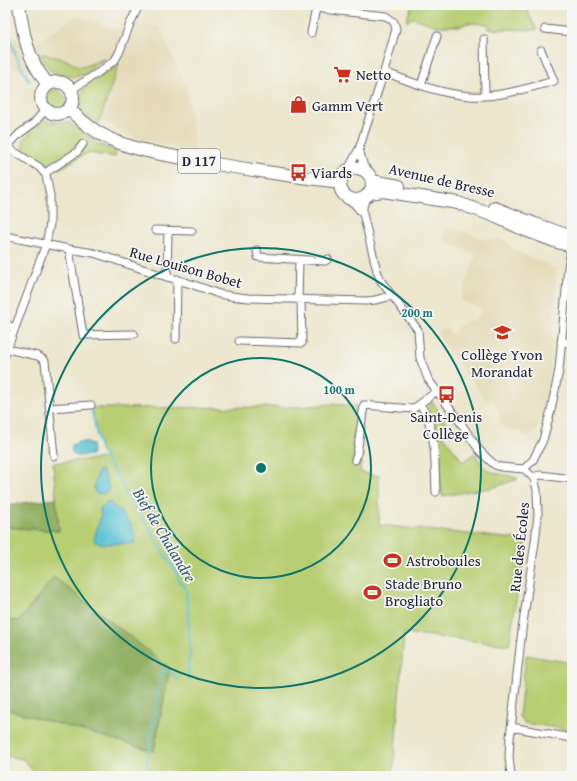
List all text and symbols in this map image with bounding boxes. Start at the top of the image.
supermarket icon: Netto [333,64,353,84]
place label: Netto [356,64,391,85]
shop icon: Gamm Vert [289,95,309,115]
place label: Gamm Vert [312,95,384,116]
road number: D 117 [178,149,220,173]
street label: Avenue de Bresse [387,158,497,202]
bus stop icon: Viards [288,162,308,182]
place label: Viards [311,162,352,183]
street label: Rue Louison Bobet [127,241,245,293]
text: 200 m [401,304,434,321]
school or university icon: Collège Yvon Morandat [492,323,512,343]
place label: Collège Yvon Morandat [461,344,543,382]
text: 100 m [323,381,356,398]
bus stop icon: Saint-Denis Collège [436,385,456,405]
place label: Saint-Denis Collège [410,406,482,444]
centre of rings [254,461,268,475]
water label: Bief de Chalandre [127,482,203,587]
street label: Rue des Écoles [504,501,534,593]
sports icon: Astroboules [383,550,403,570]
place label: Astroboules [406,550,481,571]
place label: Stade Bruno Brogliato [385,573,462,611]
sports icon: Stade Bruno Brogliato [362,582,382,602]

